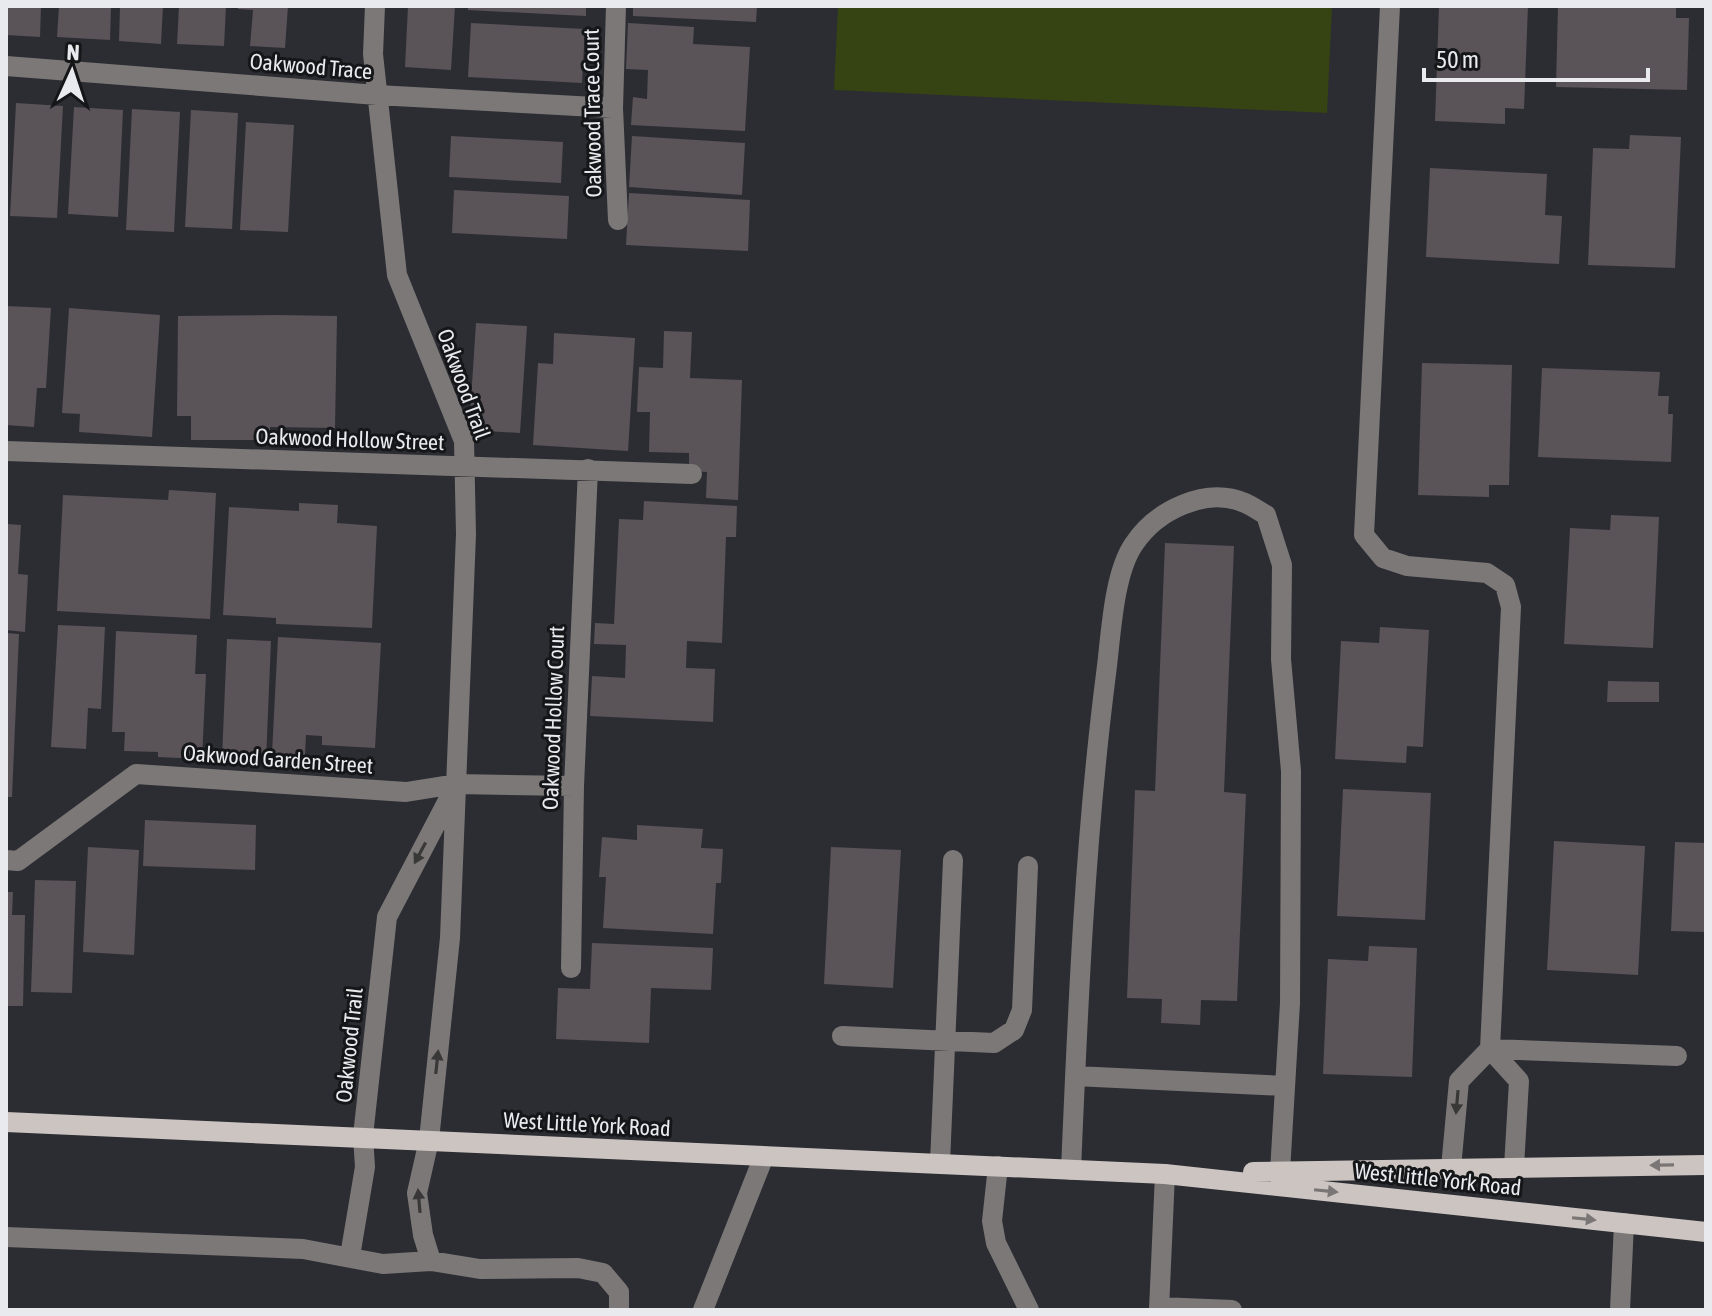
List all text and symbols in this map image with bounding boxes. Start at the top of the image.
street label: Oakwood Trace Court [578,28,606,198]
north arrow [32,32,112,112]
scale bar [1424,32,1648,82]
text: N [66,39,80,65]
text: 50 m [1436,46,1479,73]
street label: Oakwood Trace [249,48,373,84]
street label: Oakwood Trail [432,325,496,443]
street label: Oakwood Hollow Street [255,423,445,455]
street label: Oakwood Hollow Court [537,626,569,810]
street label: Oakwood Garden Street [182,739,374,779]
one-way arrow [414,841,427,864]
street label: Oakwood Trail [330,986,368,1104]
one-way arrow [431,1049,444,1074]
one-way arrow [1450,1090,1463,1115]
street label: West Little York Road [503,1107,671,1141]
street label: West Little York Road [1353,1157,1523,1201]
one-way arrow [1649,1159,1674,1171]
one-way arrow [1314,1185,1339,1198]
one-way arrow [412,1188,425,1213]
one-way arrow [1572,1213,1597,1226]

